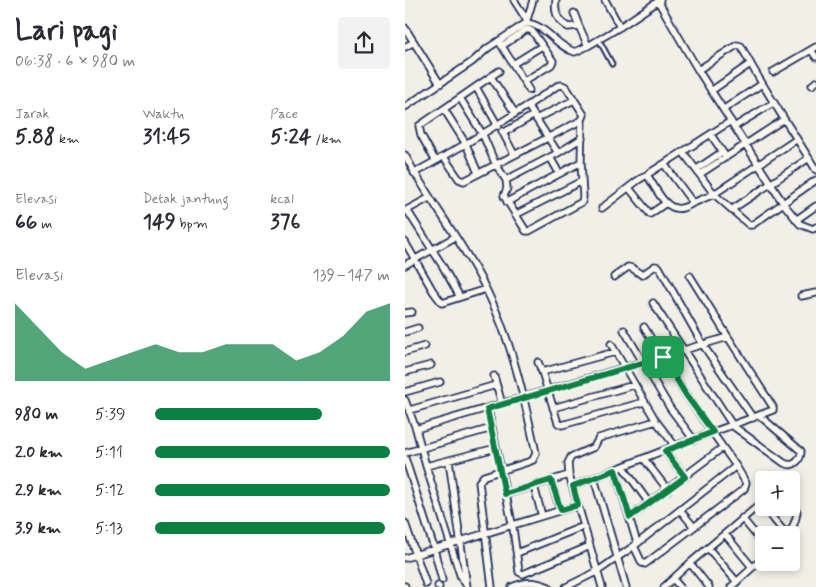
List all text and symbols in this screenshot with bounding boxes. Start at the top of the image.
text: Lari pagi [15,13,118,50]
button: share [338,17,390,69]
text: 06:38 · 6 × 980 m [15,51,135,72]
text: Jarak [15,105,50,123]
text: Waktu [143,105,184,123]
text: Pace [270,105,298,123]
text: 5.88 [15,123,55,151]
text: 31:45 [143,123,190,151]
text: 5:24 [270,123,312,151]
text: km [55,130,80,148]
text: /km [312,130,342,148]
text: Elevasi [15,190,57,208]
text: Detak jantung [143,190,229,208]
text: kcal [270,190,294,208]
text: 66 [15,208,37,236]
text: 149 [143,208,176,236]
text: 376 [270,208,300,236]
text: m [37,215,52,233]
text: bpm [176,215,208,233]
text: Elevasi [15,265,63,286]
text: 139–147 m [312,265,390,286]
pin [642,336,684,378]
icon: arrive [649,343,677,371]
text: 980 m [15,404,58,425]
text: 5:39 [95,404,126,425]
text: 2.0 km [15,442,63,463]
text: 5:11 [95,442,123,463]
map controls [755,471,800,571]
button: + [755,471,800,516]
text: 2.9 km [15,480,62,501]
text: 5:12 [95,480,124,501]
text: 3.9 km [15,518,61,539]
text: 5:13 [95,518,123,539]
button: − [755,526,800,571]

